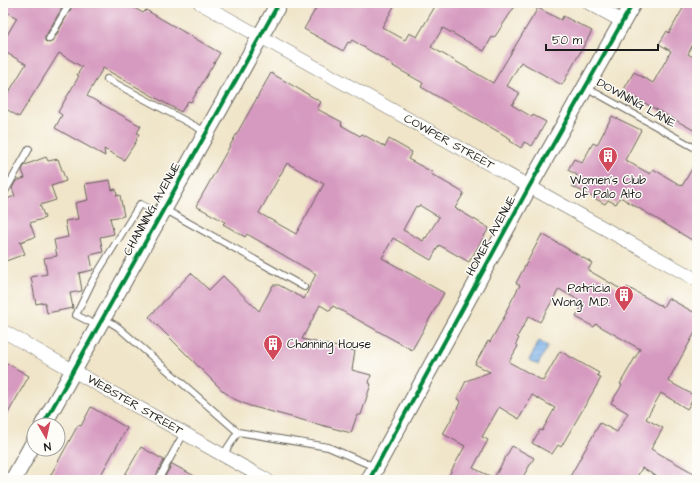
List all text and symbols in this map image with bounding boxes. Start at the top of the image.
scale bar [546,26,658,52]
text: 50 m [552,32,583,49]
street label: DOWNING LANE [594,74,678,132]
street label: COWPER STREET [401,110,498,174]
building icon: Women's Club of Palo Alto [597,145,619,173]
street label: CHANNING AVENUE [119,159,185,259]
place label: Women's Club of Palo Alto [570,172,646,203]
street label: HOMER AVENUE [462,193,520,279]
place label: Patricia Wong, M.D. [552,280,610,312]
building icon: Patricia Wong, M.D. [613,284,635,312]
building icon: Channing House [262,333,284,361]
place label: Channing House [287,336,371,354]
street label: WEBSTER STREET [84,371,186,440]
north arrow [26,417,66,457]
text: N [43,438,52,454]

